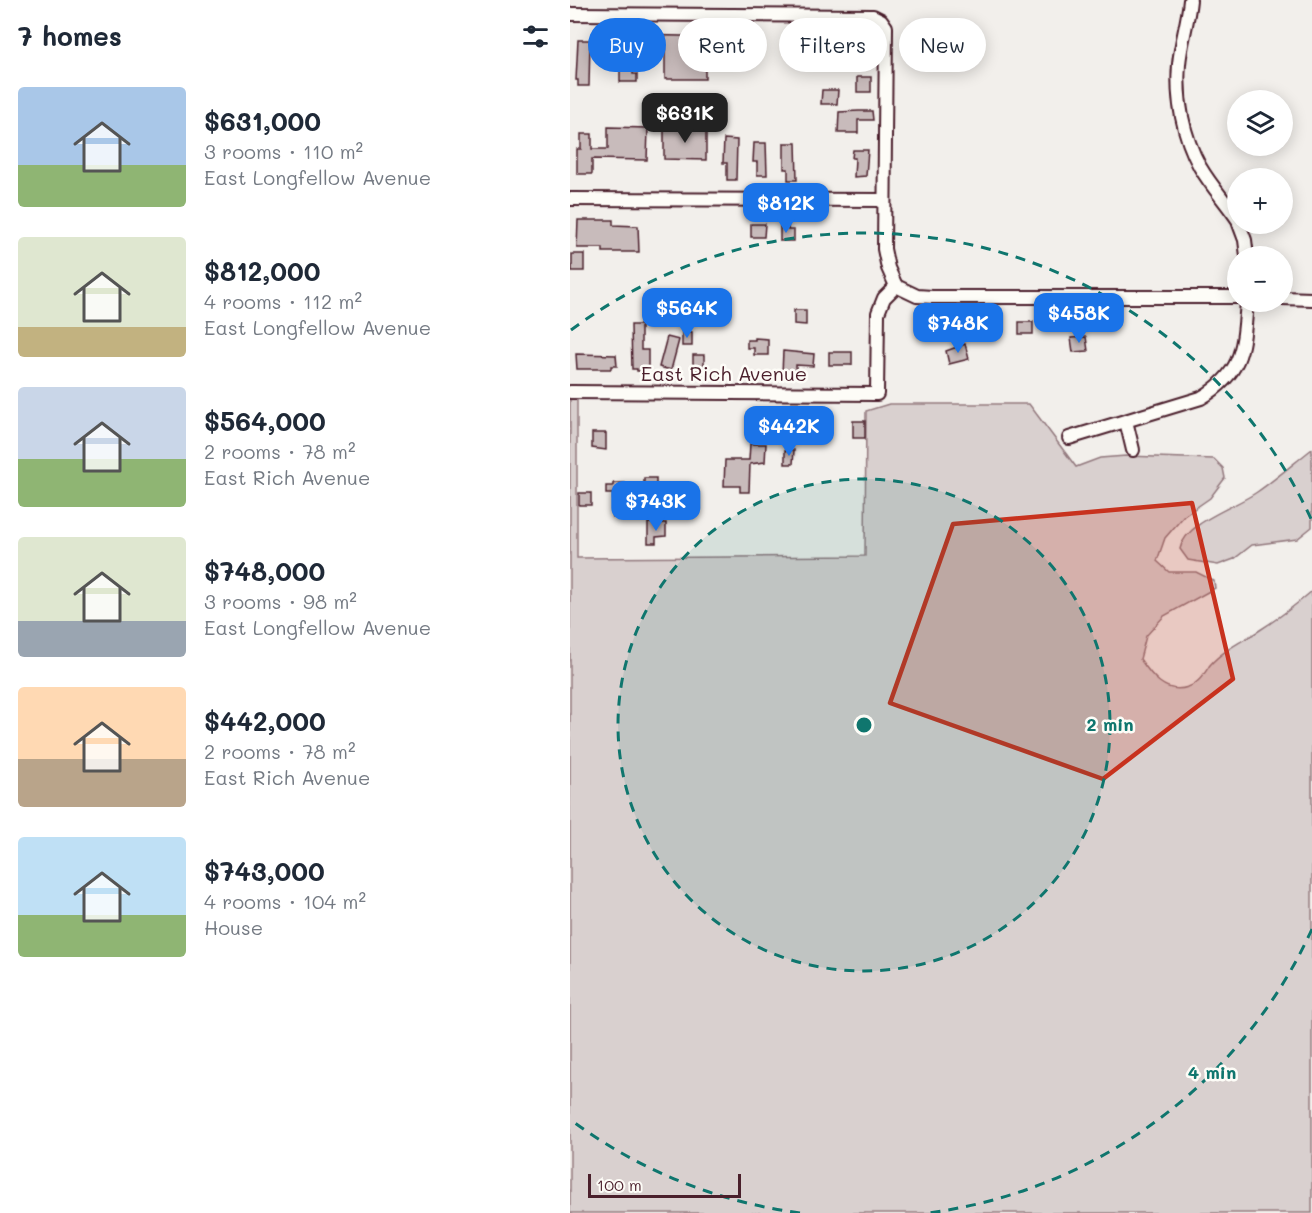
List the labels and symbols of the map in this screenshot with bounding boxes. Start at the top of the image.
pin: $631K [643,93,727,144]
pin: $812K [744,183,828,234]
pin: $564K [645,288,729,339]
pin: $458K [1037,293,1121,344]
pin: $748K [916,303,1000,354]
street label: East Rich Avenue [641,360,807,386]
pin: $442K [747,406,831,457]
pin: $743K [614,481,698,532]
text: 2 min [1086,712,1134,736]
centre of rings [854,715,874,735]
text: 4 min [1188,1060,1236,1084]
scale bar [588,1171,741,1198]

